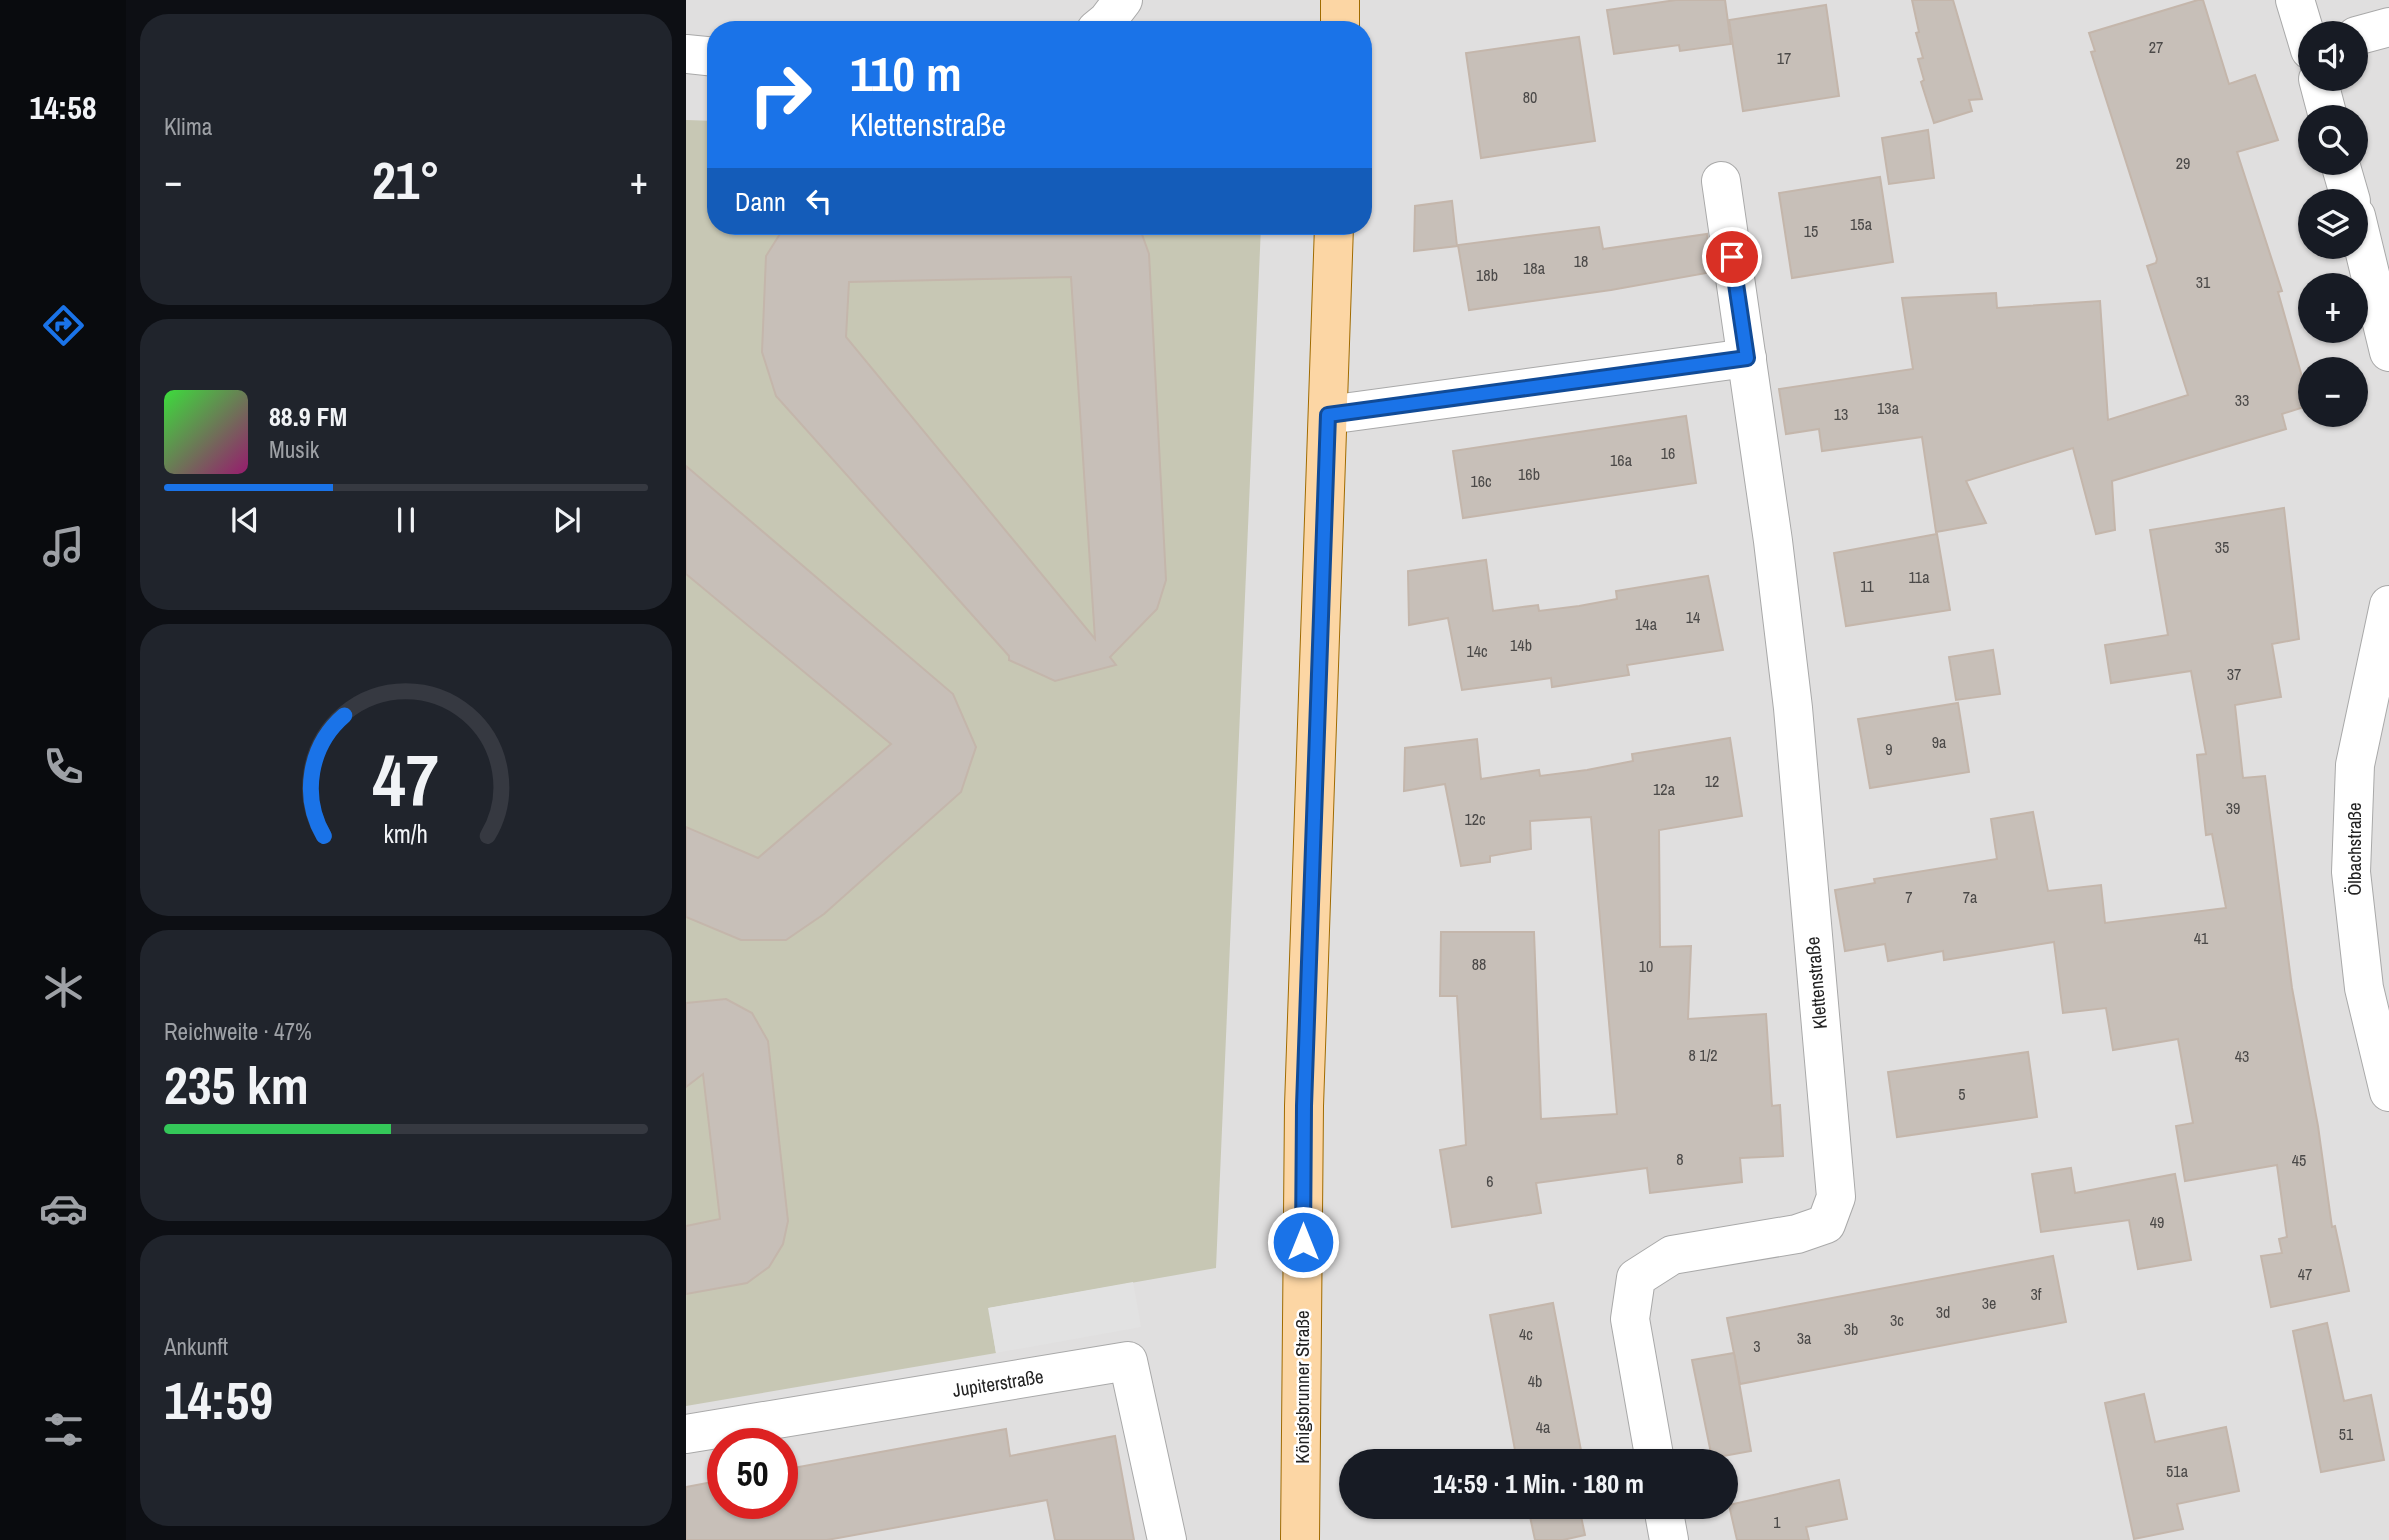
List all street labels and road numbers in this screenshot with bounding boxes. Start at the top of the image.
street label: Ölbachstraße [2341,802,2367,896]
street label: Klettenstraße [1799,936,1833,1030]
street label: Königsbrunner Straße [1289,1310,1315,1464]
street label: Jupiterstraße [951,1363,1045,1403]

